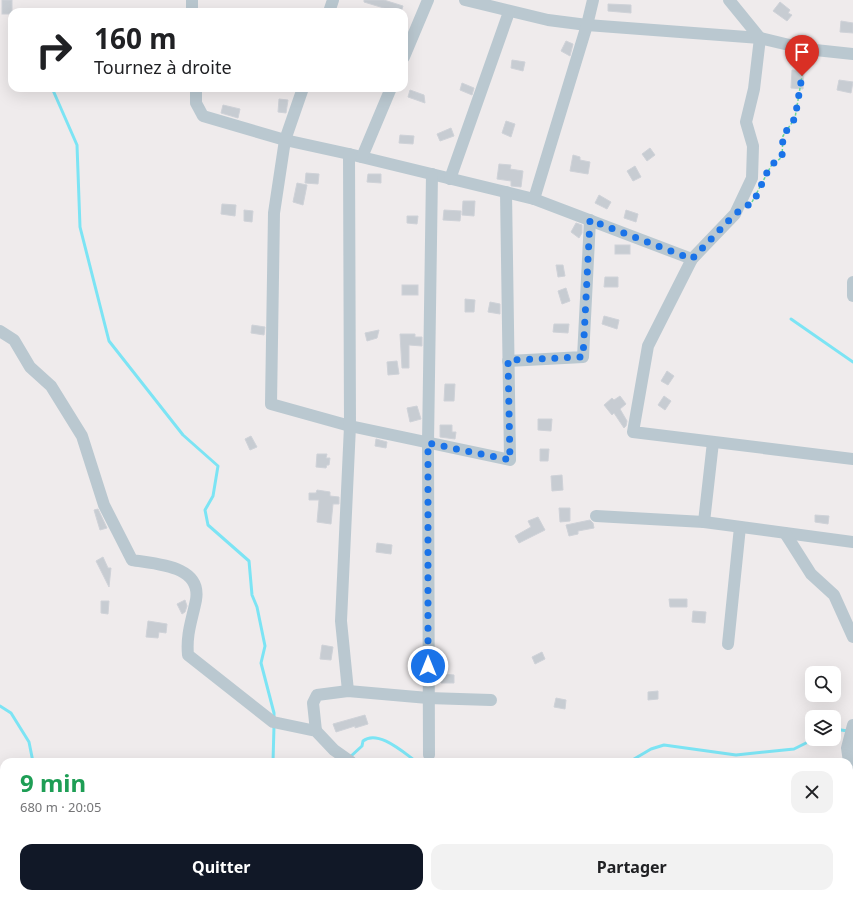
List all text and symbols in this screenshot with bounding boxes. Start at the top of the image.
text: 160 m [94,19,177,57]
icon: right [28,24,80,76]
pin [785,35,819,76]
icon: arrive [791,41,813,63]
text: Tournez à droite [94,55,232,79]
position arrow [407,645,449,687]
map controls [805,666,841,746]
button: search [805,666,841,702]
button: layers [805,710,841,746]
text: 9 min [20,766,86,799]
button: close [791,771,833,813]
text: 680 m · 20:05 [20,798,101,816]
button: Quitter [20,844,423,890]
button: Partager [431,844,833,890]

